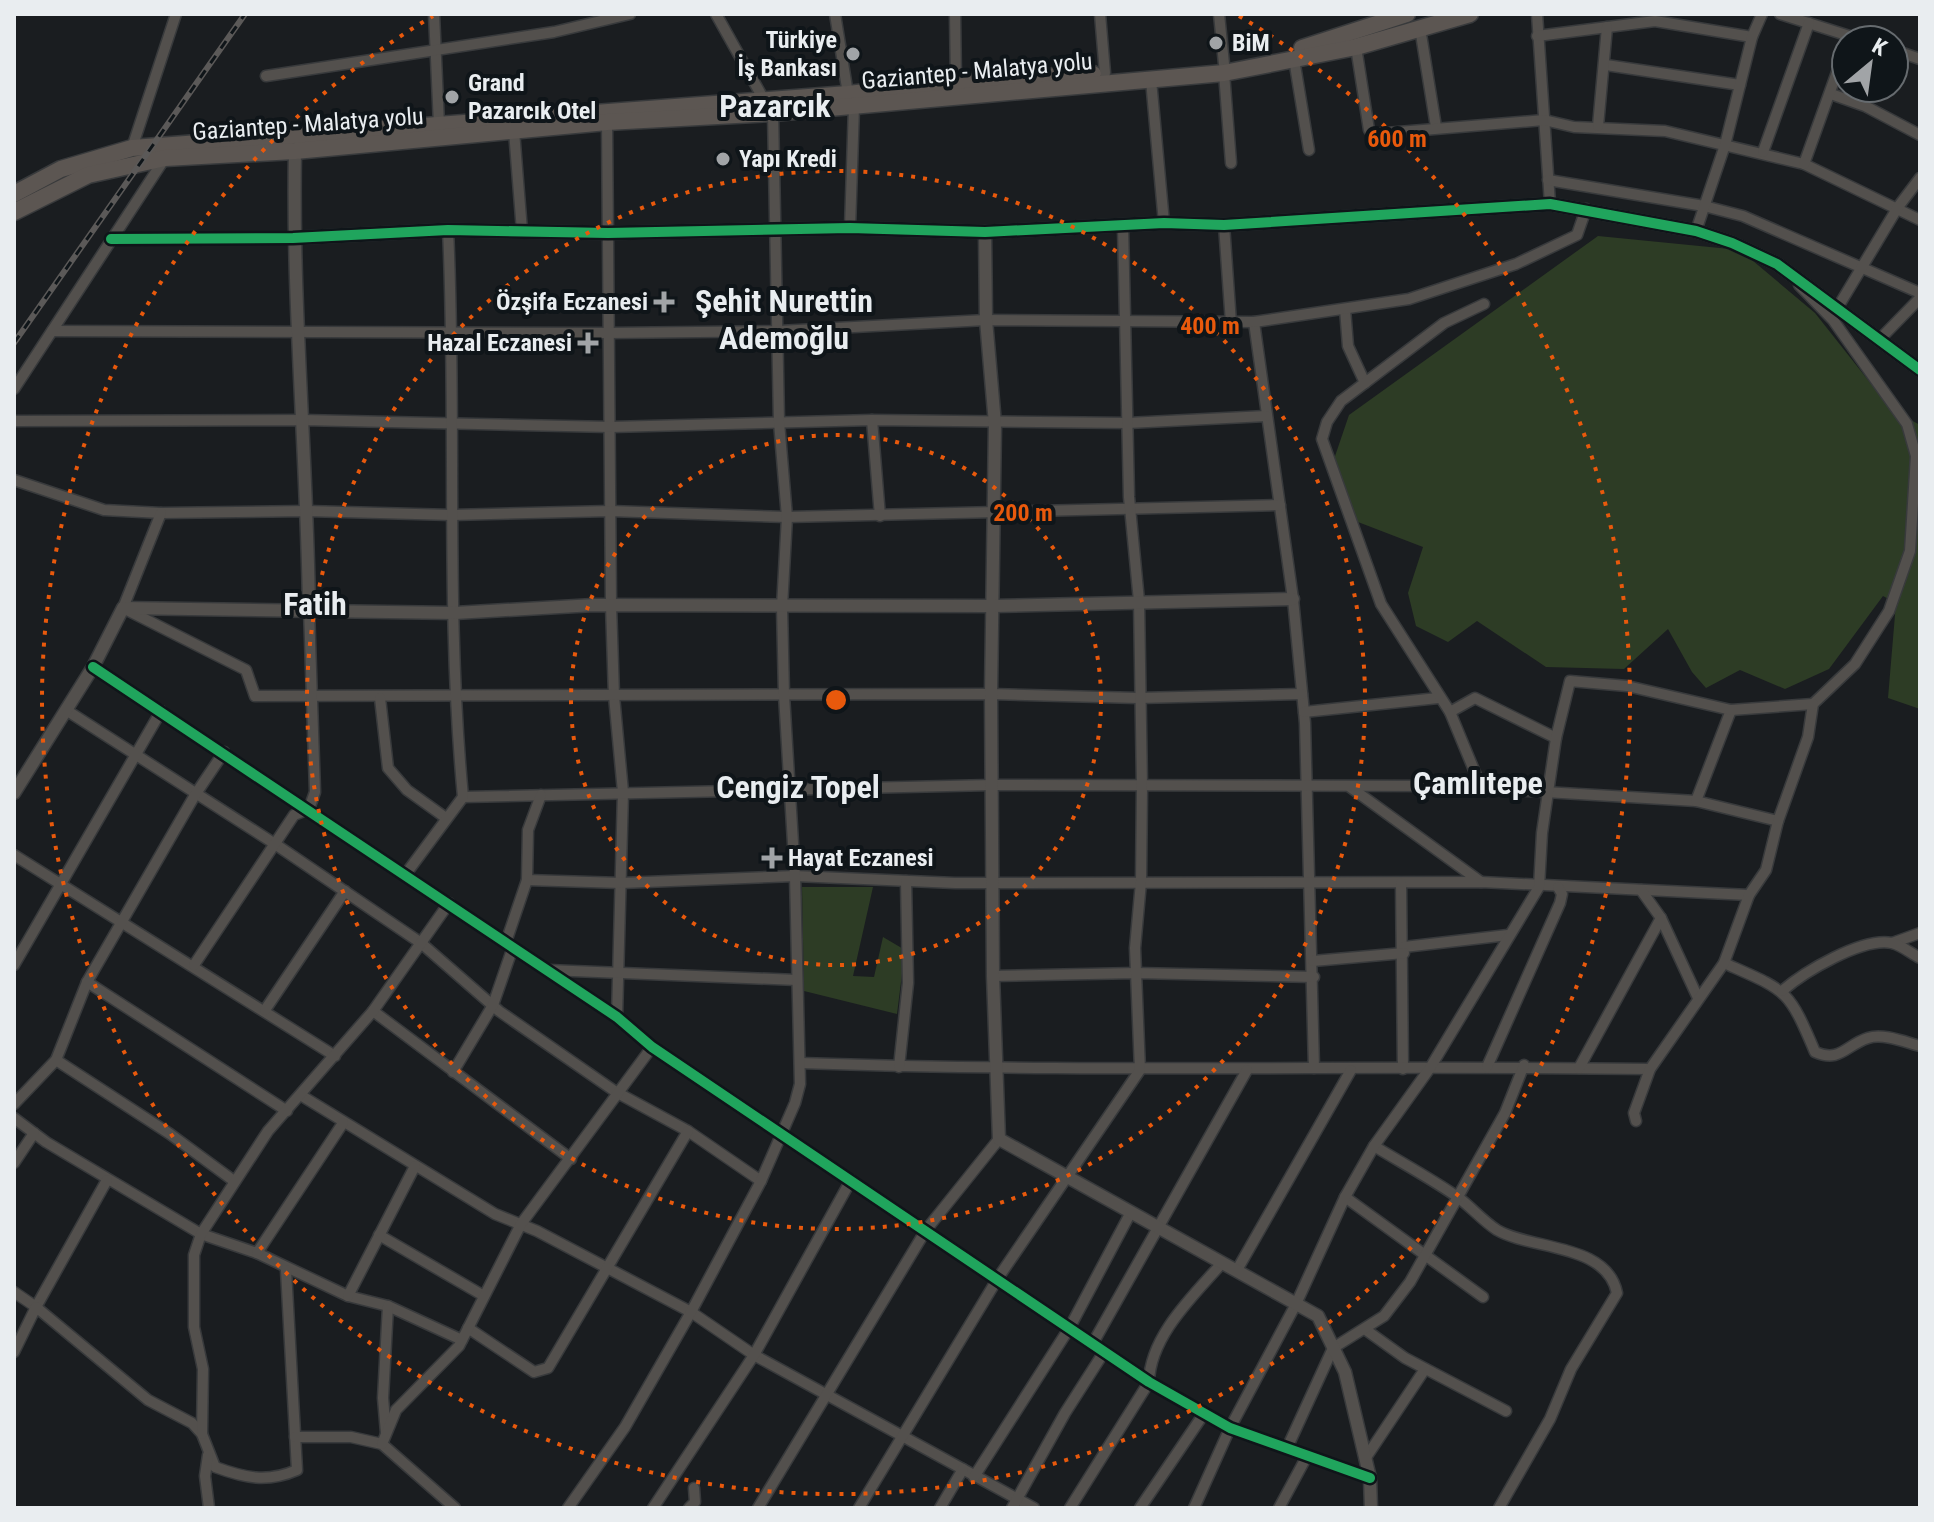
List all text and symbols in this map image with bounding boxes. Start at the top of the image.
north arrow [1830,24,1910,104]
place label: Türkiye İş Bankası [738,26,837,82]
place label: BiM [1232,29,1270,57]
text: K [1868,33,1892,61]
marker: BiM [1207,34,1225,52]
marker: Türkiye İş Bankası [844,45,862,63]
street label: Gaziantep - Malatya yolu [860,47,1094,95]
place label: Grand Pazarcık Otel [468,69,596,125]
district label: Pazarcık [719,87,831,125]
marker: Grand Pazarcık Otel [443,88,461,106]
street label: Gaziantep - Malatya yolu [192,102,424,146]
text: 600 m [1367,125,1427,153]
place label: Yapı Kredi [739,145,837,173]
marker: Yapı Kredi [714,150,732,168]
district label: Şehit Nurettin Ademoğlu [695,282,873,357]
place label: Özşifa Eczanesi [496,288,648,316]
marker: Özşifa Eczanesi [655,293,673,311]
text: 400 m [1180,312,1240,340]
place label: Hazal Eczanesi [427,329,572,357]
marker: Hazal Eczanesi [579,334,597,352]
text: 200 m [993,499,1053,527]
district label: Fatih [283,585,347,623]
centre of rings [822,686,850,714]
district label: Çamlıtepe [1413,764,1543,802]
district label: Cengiz Topel [716,768,880,806]
place label: Hayat Eczanesi [788,844,934,872]
marker: Hayat Eczanesi [763,849,781,867]

